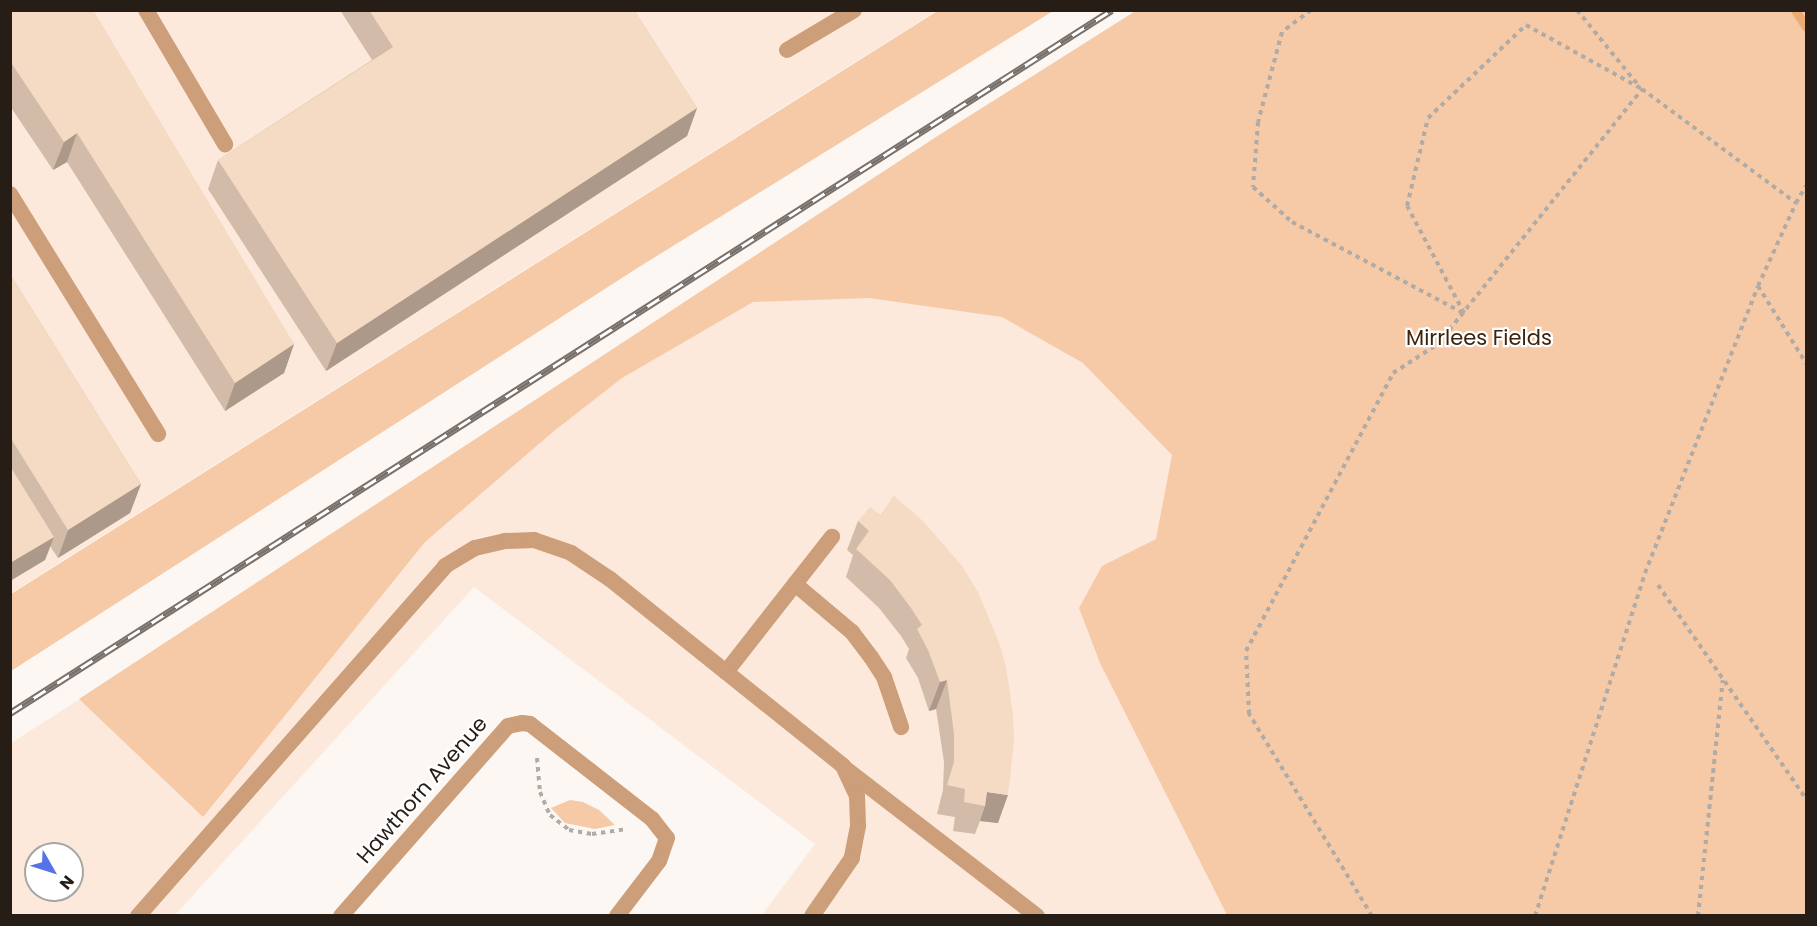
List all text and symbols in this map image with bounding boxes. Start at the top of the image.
park label: Mirrlees Fields [1406,325,1552,351]
street label: Hawthorn Avenue [351,711,493,869]
north arrow [24,842,84,902]
text: N [54,870,80,894]

